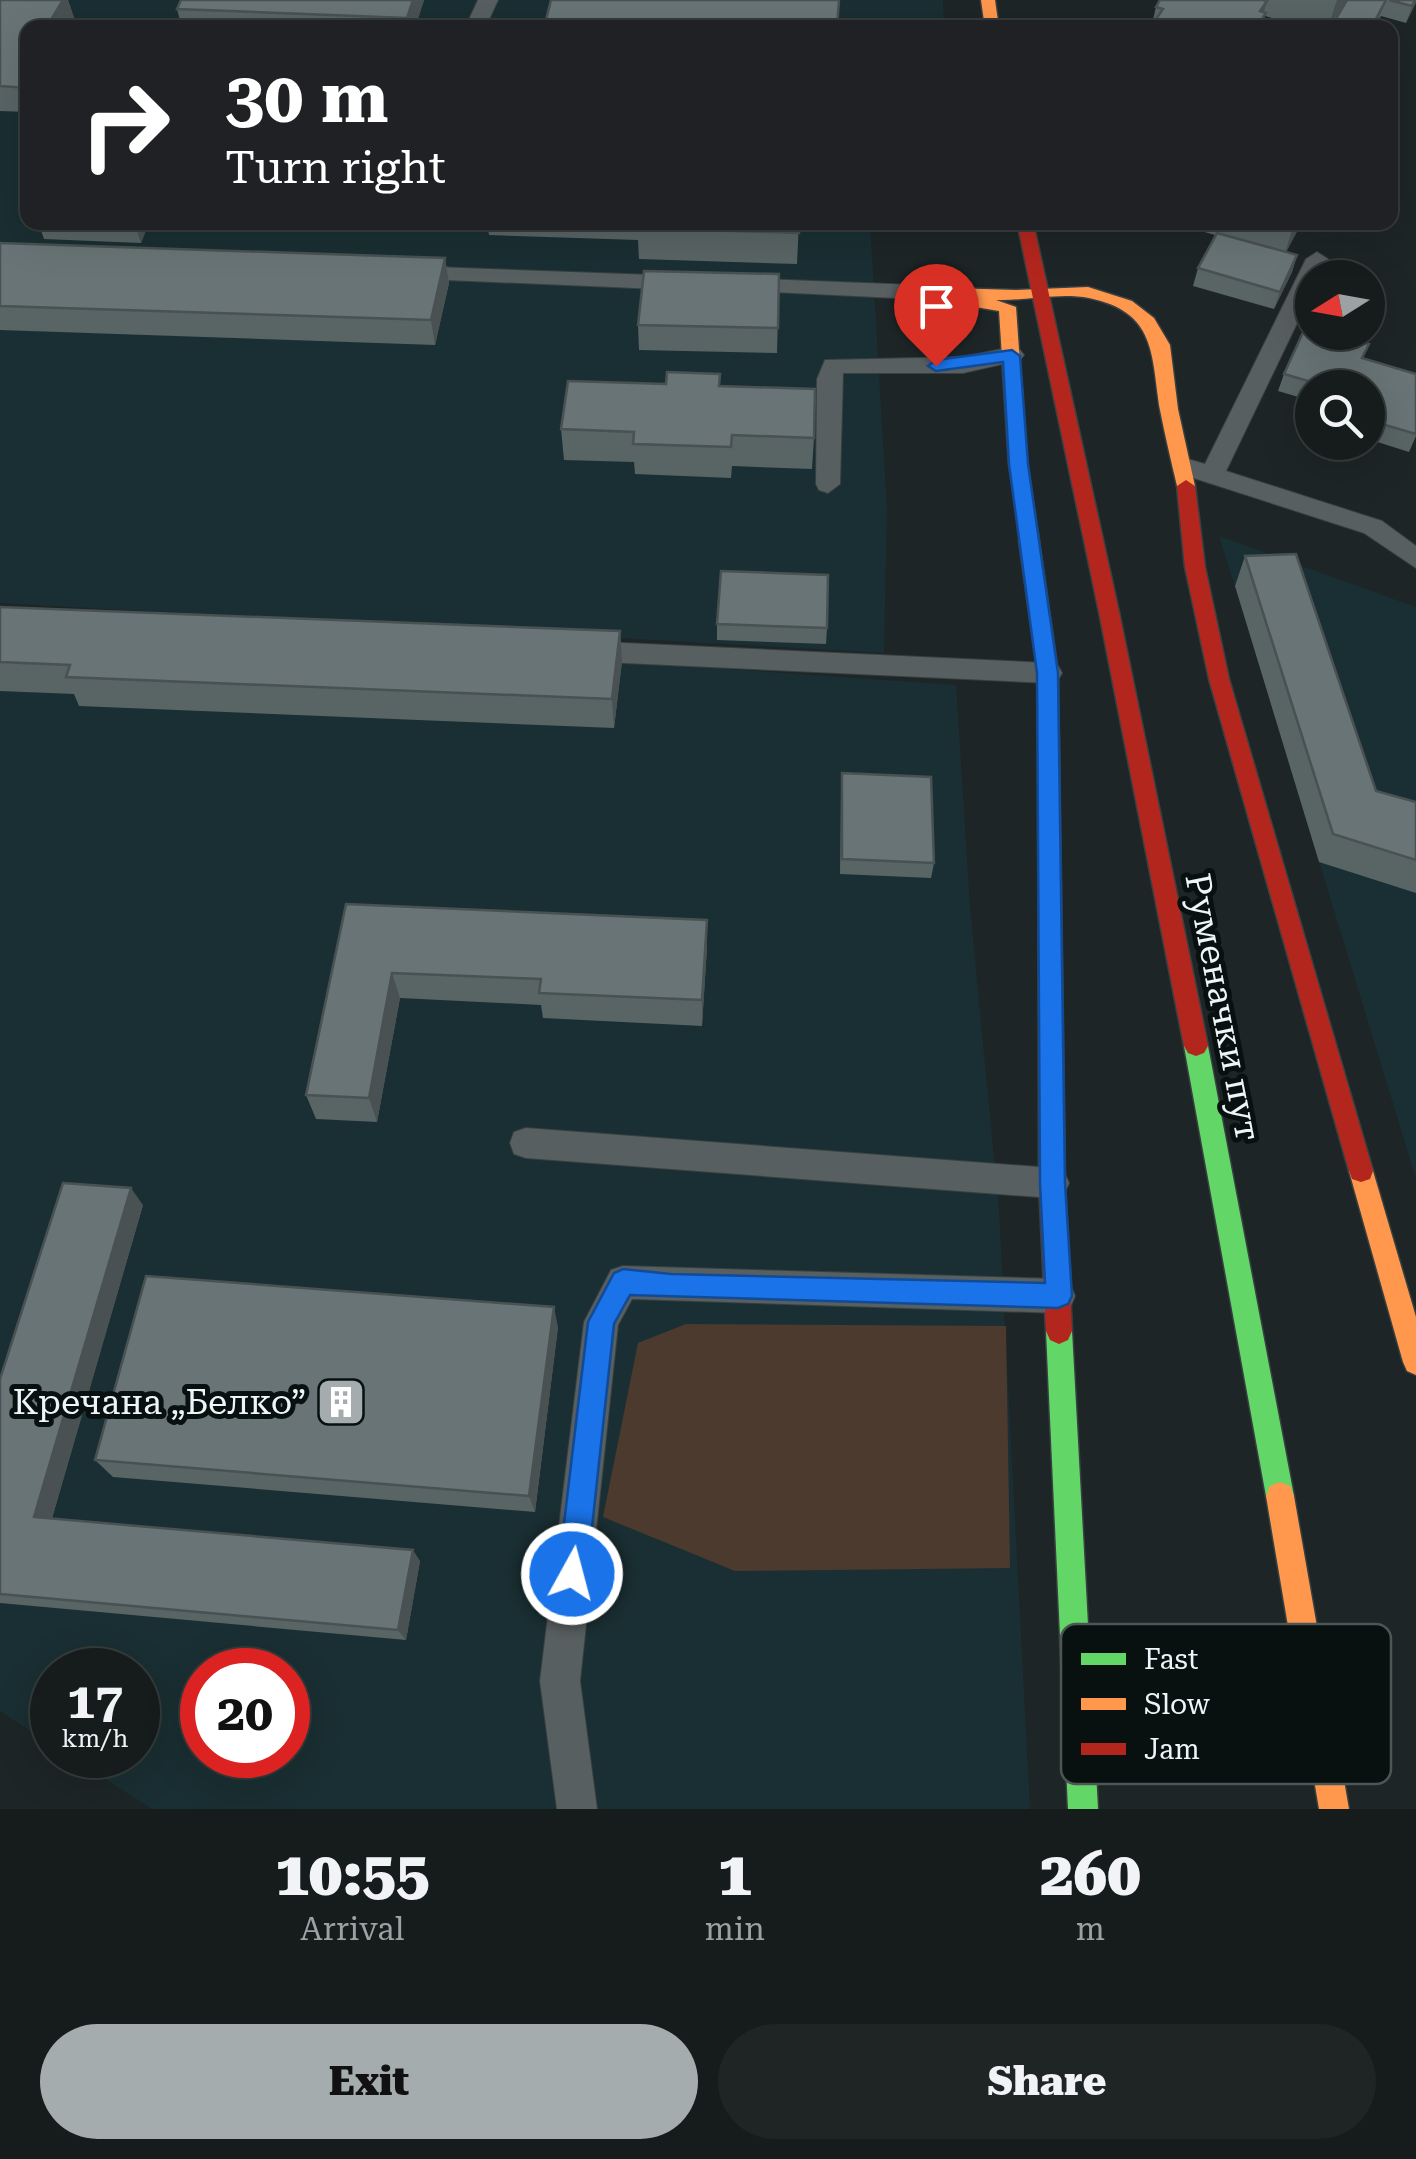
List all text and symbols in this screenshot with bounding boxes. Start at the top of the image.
text: 30 m [225,57,389,139]
icon: right [60,60,190,190]
text: Turn right [225,141,446,194]
north arrow [1295,260,1385,350]
map controls [1295,260,1385,460]
pin [894,264,979,367]
icon: arrive [909,279,964,334]
button: search [1295,370,1385,460]
street label: Руменачки пут [1176,870,1269,1144]
building icon: Кречана „Белко” [315,1376,367,1428]
place label: Кречана „Белко” [13,1382,306,1423]
position arrow [520,1522,624,1626]
legend [1061,1624,1391,1784]
text: Fast [1144,1643,1198,1676]
speed limit sign: 20 [180,1648,310,1778]
text: 17 [67,1672,123,1730]
text: Slow [1144,1688,1211,1721]
text: km/h [62,1724,128,1753]
text: Jam [1144,1733,1200,1766]
text: 10:55 [275,1839,430,1910]
text: 1 [718,1839,752,1910]
text: 260 [1040,1839,1141,1910]
text: Arrival [300,1910,404,1948]
text: min [705,1910,765,1948]
text: m [1076,1910,1105,1948]
button: Exit [40,2024,698,2139]
button: Share [718,2024,1376,2139]

